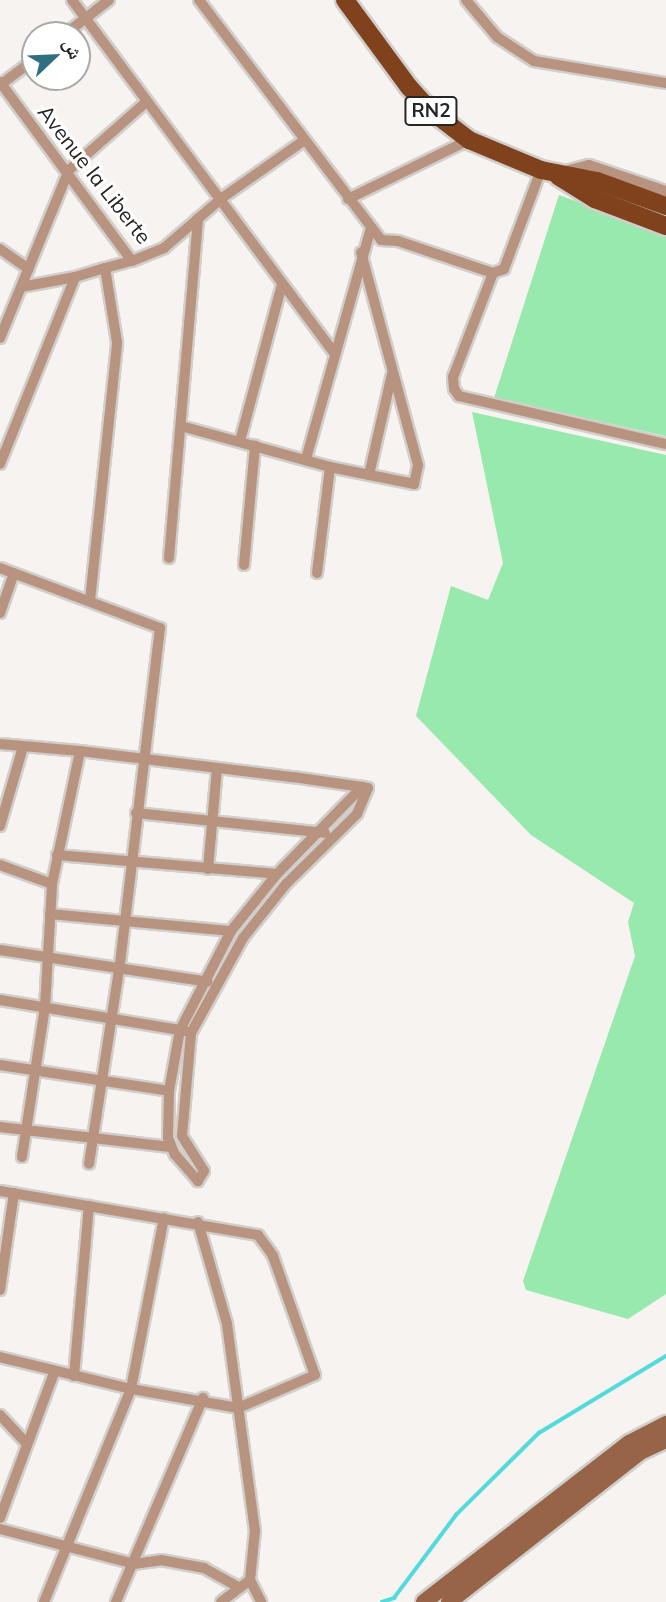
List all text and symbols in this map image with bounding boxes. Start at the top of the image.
north arrow [21,21,91,91]
text: ش [58,35,88,63]
road number: RN2 [403,96,459,127]
street label: Avenue la Liberte [33,100,157,248]

